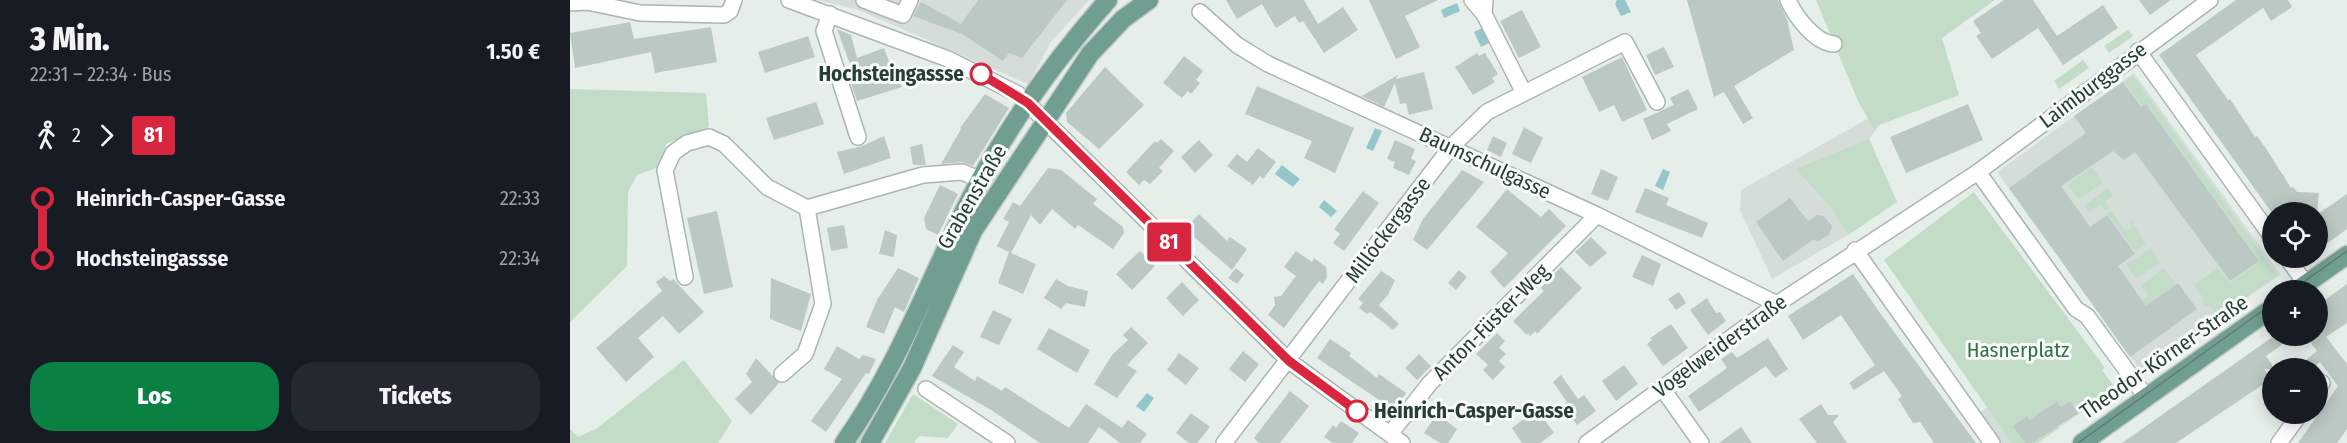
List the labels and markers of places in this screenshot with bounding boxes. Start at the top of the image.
place label: Hochsteingassse [818,61,964,87]
marker: Hochsteingassse [970,63,992,85]
place label: Heinrich-Casper-Gasse [1374,398,1574,424]
marker: Heinrich-Casper-Gasse [1346,400,1368,422]

